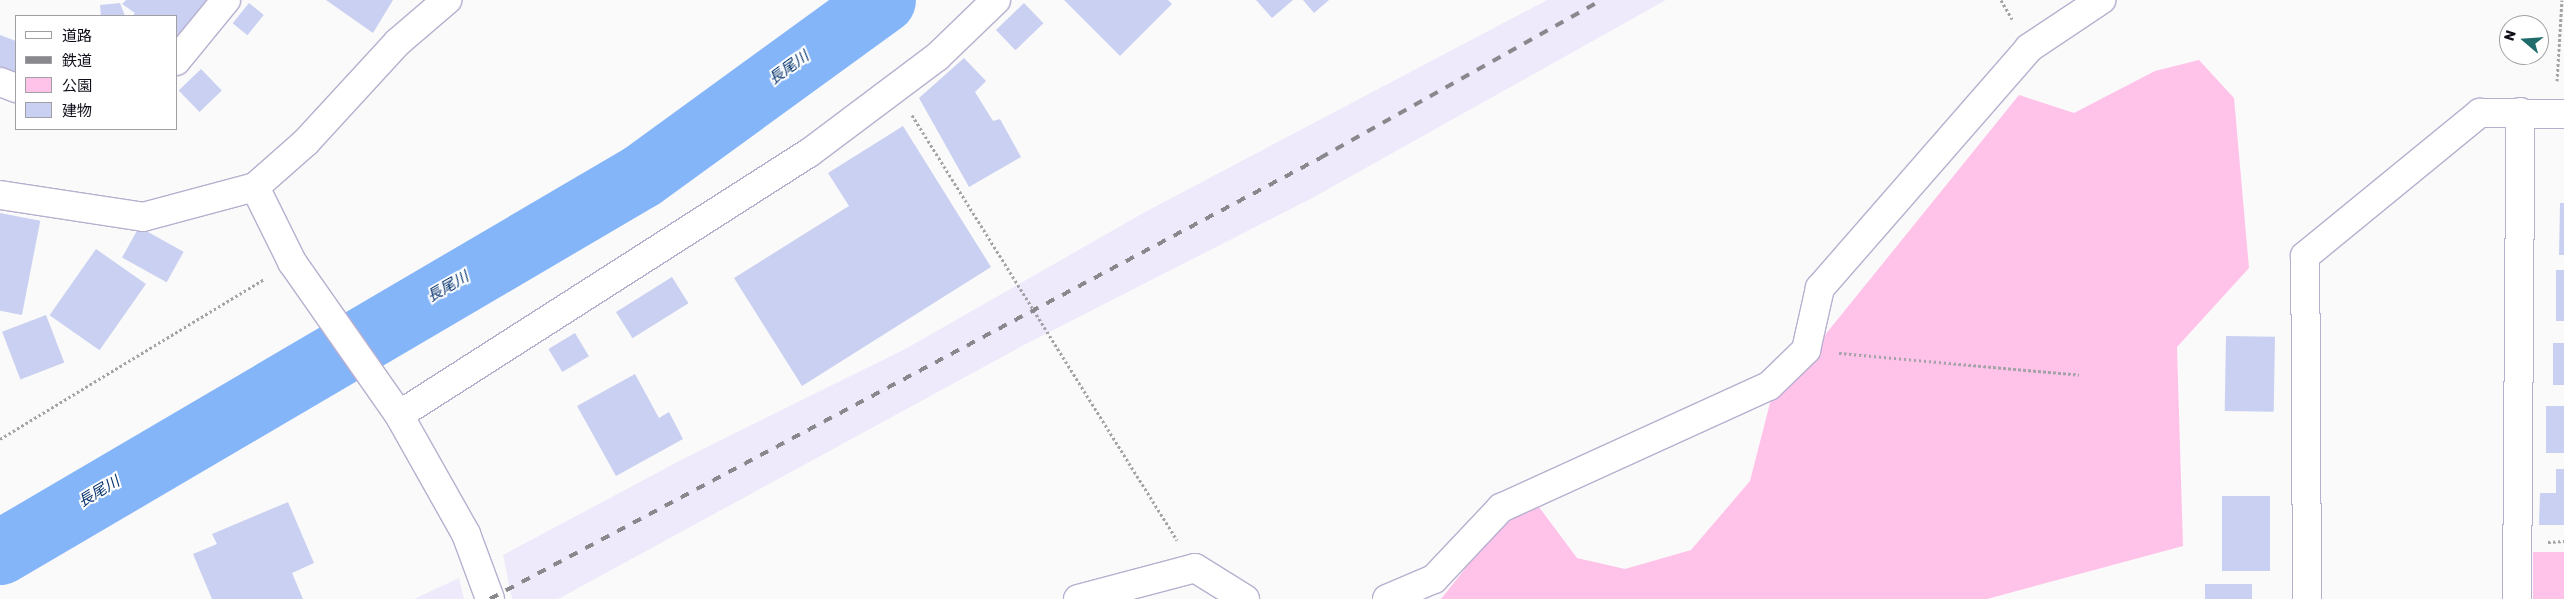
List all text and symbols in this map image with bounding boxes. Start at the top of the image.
legend [15,15,178,130]
north arrow [2499,15,2549,65]
text: 道路 [62,27,92,45]
text: N [2501,28,2520,43]
water label: 長尾川 [766,47,812,89]
text: 鉄道 [62,52,92,70]
text: 公園 [62,77,92,95]
text: 建物 [62,102,92,120]
water label: 長尾川 [424,268,472,306]
water label: 長尾川 [75,473,123,511]

